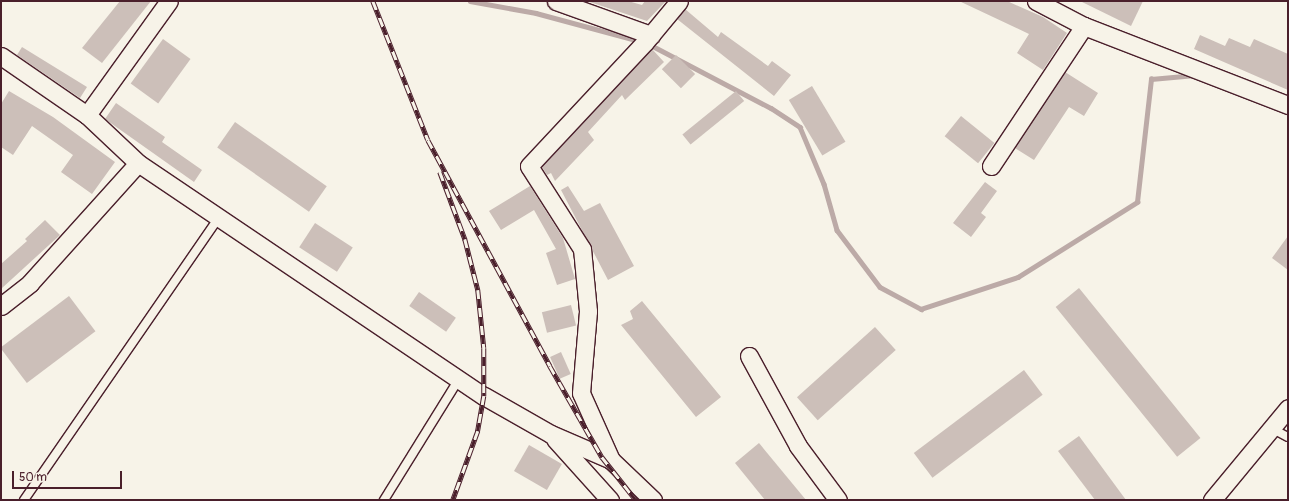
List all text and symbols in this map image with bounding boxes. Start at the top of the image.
scale bar [14,463,124,489]
text: 50 m [19,470,47,485]

